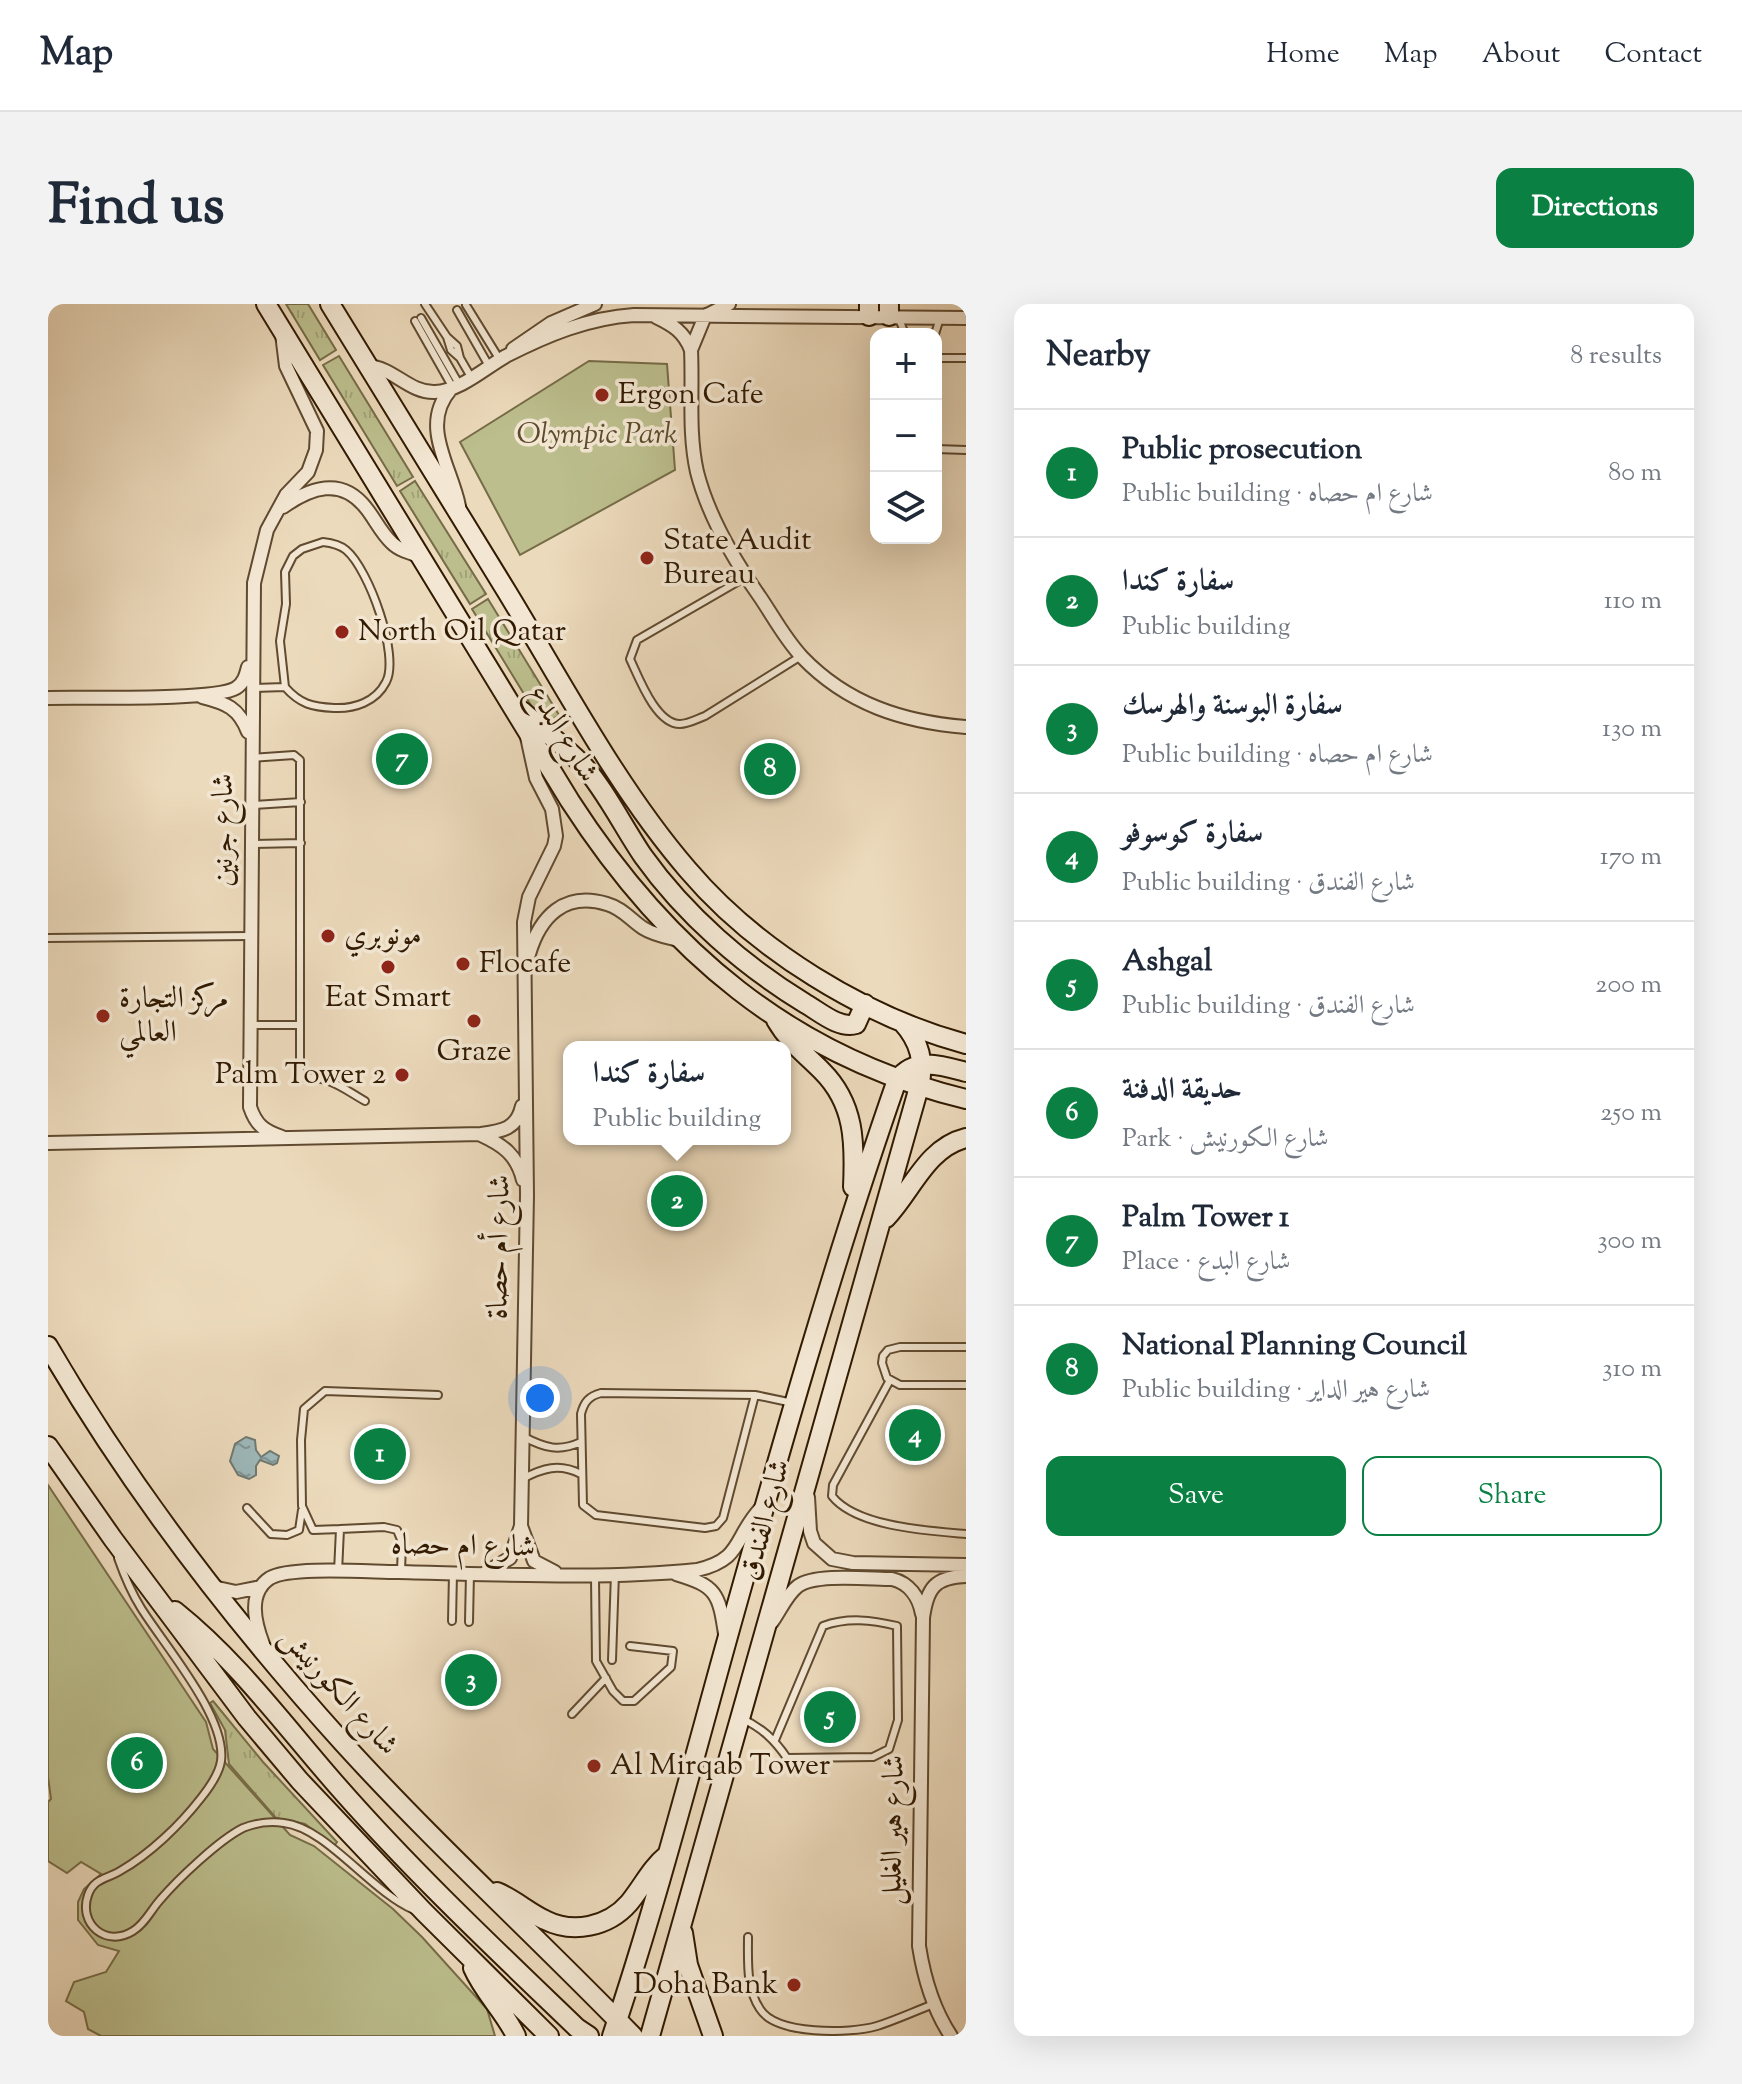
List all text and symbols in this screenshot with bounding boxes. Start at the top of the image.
text: Map [40,28,113,82]
text: Home [1266,35,1340,75]
text: Map [1384,35,1438,75]
text: About [1482,35,1560,75]
text: Contact [1604,35,1702,75]
text: Find us [48,168,224,249]
button: Directions [1496,168,1694,248]
map controls [870,328,942,544]
button: + [870,328,942,400]
text: Nearby [1046,332,1151,381]
text: 8 results [1570,338,1662,375]
place label: Ergon Cafe [618,374,764,417]
marker: Ergon Cafe [593,386,611,404]
button: − [870,400,942,472]
park label: Olympic Park [516,414,678,457]
text: Public prosecution [1122,429,1362,472]
text: 1 [1068,455,1076,492]
text: 80 m [1608,455,1662,492]
button: layers [870,472,942,544]
text: Public building · شارع ام حصاه [1122,476,1433,513]
place label: State Audit Bureau [663,520,812,597]
marker: State Audit Bureau [638,549,656,567]
text: سفارة كندا [1122,561,1234,604]
text: 2 [1066,583,1078,620]
text: 110 m [1604,583,1662,620]
text: Public building [1122,609,1290,646]
place label: North Oil Qatar [358,611,566,654]
marker: North Oil Qatar [333,623,351,641]
street label: شارع البدع [515,677,608,792]
text: سفارة البوسنة والهرسك [1122,685,1343,728]
text: 3 [1067,711,1077,748]
text: 130 m [1602,711,1662,748]
pin: 7 [376,729,428,789]
text: Public building · شارع ام حصاه [1122,737,1433,774]
pin: 8 [744,739,796,799]
street label: شارع جرنين [203,773,247,887]
text: سفارة كوسوفو [1122,813,1263,856]
text: 4 [1065,839,1079,876]
text: 170 m [1600,839,1662,876]
text: Public building · شارع الفندق [1122,865,1415,902]
place label: مونوبري [344,915,422,958]
marker: مونوبري [319,927,337,945]
text: Ashgal [1122,941,1212,984]
place label: Flocafe [479,943,571,986]
marker: Flocafe [454,955,472,973]
marker: Eat Smart [379,958,397,976]
text: 5 [1068,967,1076,1004]
text: 200 m [1595,967,1662,1004]
place label: Eat Smart [325,977,451,1020]
place label: مركز التجارة العالمي [119,978,229,1059]
text: Public building · شارع الفندق [1122,988,1415,1025]
marker: مركز التجارة العالمي [94,1007,112,1025]
marker: Graze [465,1012,483,1030]
place label: Graze [437,1031,511,1074]
popup [563,1041,791,1145]
text: سفارة كندا [593,1053,705,1096]
place label: Palm Tower 2 [215,1054,386,1097]
marker: Palm Tower 2 [393,1066,411,1084]
text: حديقة الدفنة [1122,1069,1242,1112]
text: 6 [1066,1095,1078,1132]
text: 250 m [1600,1095,1662,1132]
text: Public building [593,1101,761,1138]
text: Park · شارع الكورنيش [1122,1121,1329,1158]
pin: 2 [651,1171,703,1231]
street label: شارع أم حصاة [475,1174,525,1320]
text: Palm Tower 1 [1122,1197,1289,1240]
text: 7 [1065,1223,1079,1260]
text: 300 m [1597,1223,1662,1260]
text: Place · شارع البدع [1122,1244,1291,1281]
text: National Planning Council [1122,1325,1467,1368]
text: 8 [1065,1351,1079,1388]
text: 310 m [1602,1351,1662,1388]
text: Public building · شارع هير الداير [1122,1372,1430,1409]
your location [520,1378,560,1418]
pin: 4 [889,1405,941,1465]
pin: 1 [354,1424,406,1484]
street label: شارع الفندق [729,1455,804,1586]
button: Save [1046,1456,1346,1536]
button: Share [1362,1456,1662,1536]
street label: شارع ام حصاه [391,1524,535,1572]
street label: شارع الكورنيش [268,1618,408,1767]
pin: 3 [445,1650,497,1710]
pin: 5 [804,1687,856,1747]
pin: 6 [111,1733,163,1793]
place label: Al Mirqab Tower [610,1745,830,1788]
street label: شارع هير الغليل [871,1755,918,1905]
marker: Al Mirqab Tower [585,1757,603,1775]
place label: Doha Bank [633,1964,778,2007]
marker: Doha Bank [785,1976,803,1994]

